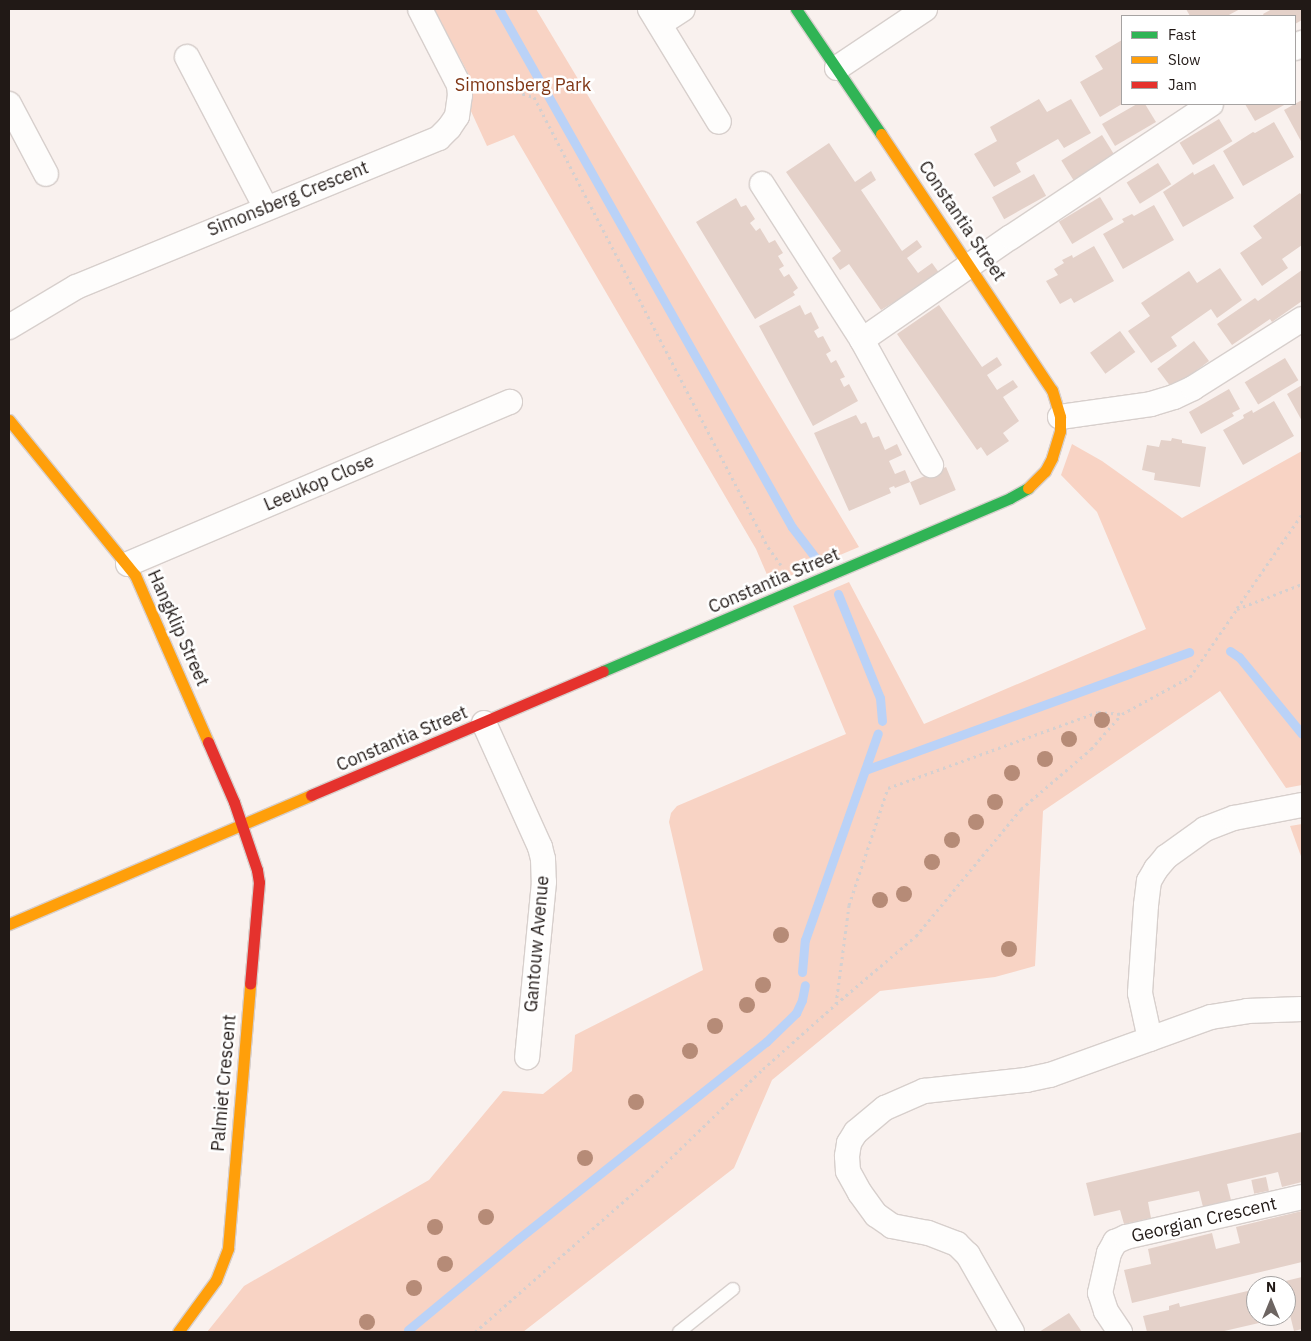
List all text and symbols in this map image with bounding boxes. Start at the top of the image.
legend [1121,15,1296,105]
text: Fast [1168,25,1196,44]
text: Slow [1168,50,1201,69]
park label: Simonsberg Park [455,74,591,96]
text: Jam [1168,75,1197,94]
street label: Simonsberg Crescent [204,157,372,241]
street label: Constantia Street [914,157,1010,285]
street label: Leeukop Close [261,450,377,516]
street label: Constantia Street [705,544,843,618]
street label: Hangklip Street [143,567,213,689]
street label: Constantia Street [333,702,471,776]
street label: Gantouw Avenue [520,875,554,1013]
street label: Palmiet Crescent [207,1014,241,1152]
street label: Georgian Crescent [1129,1193,1279,1247]
north arrow [1246,1276,1296,1326]
text: N [1266,1278,1276,1296]

